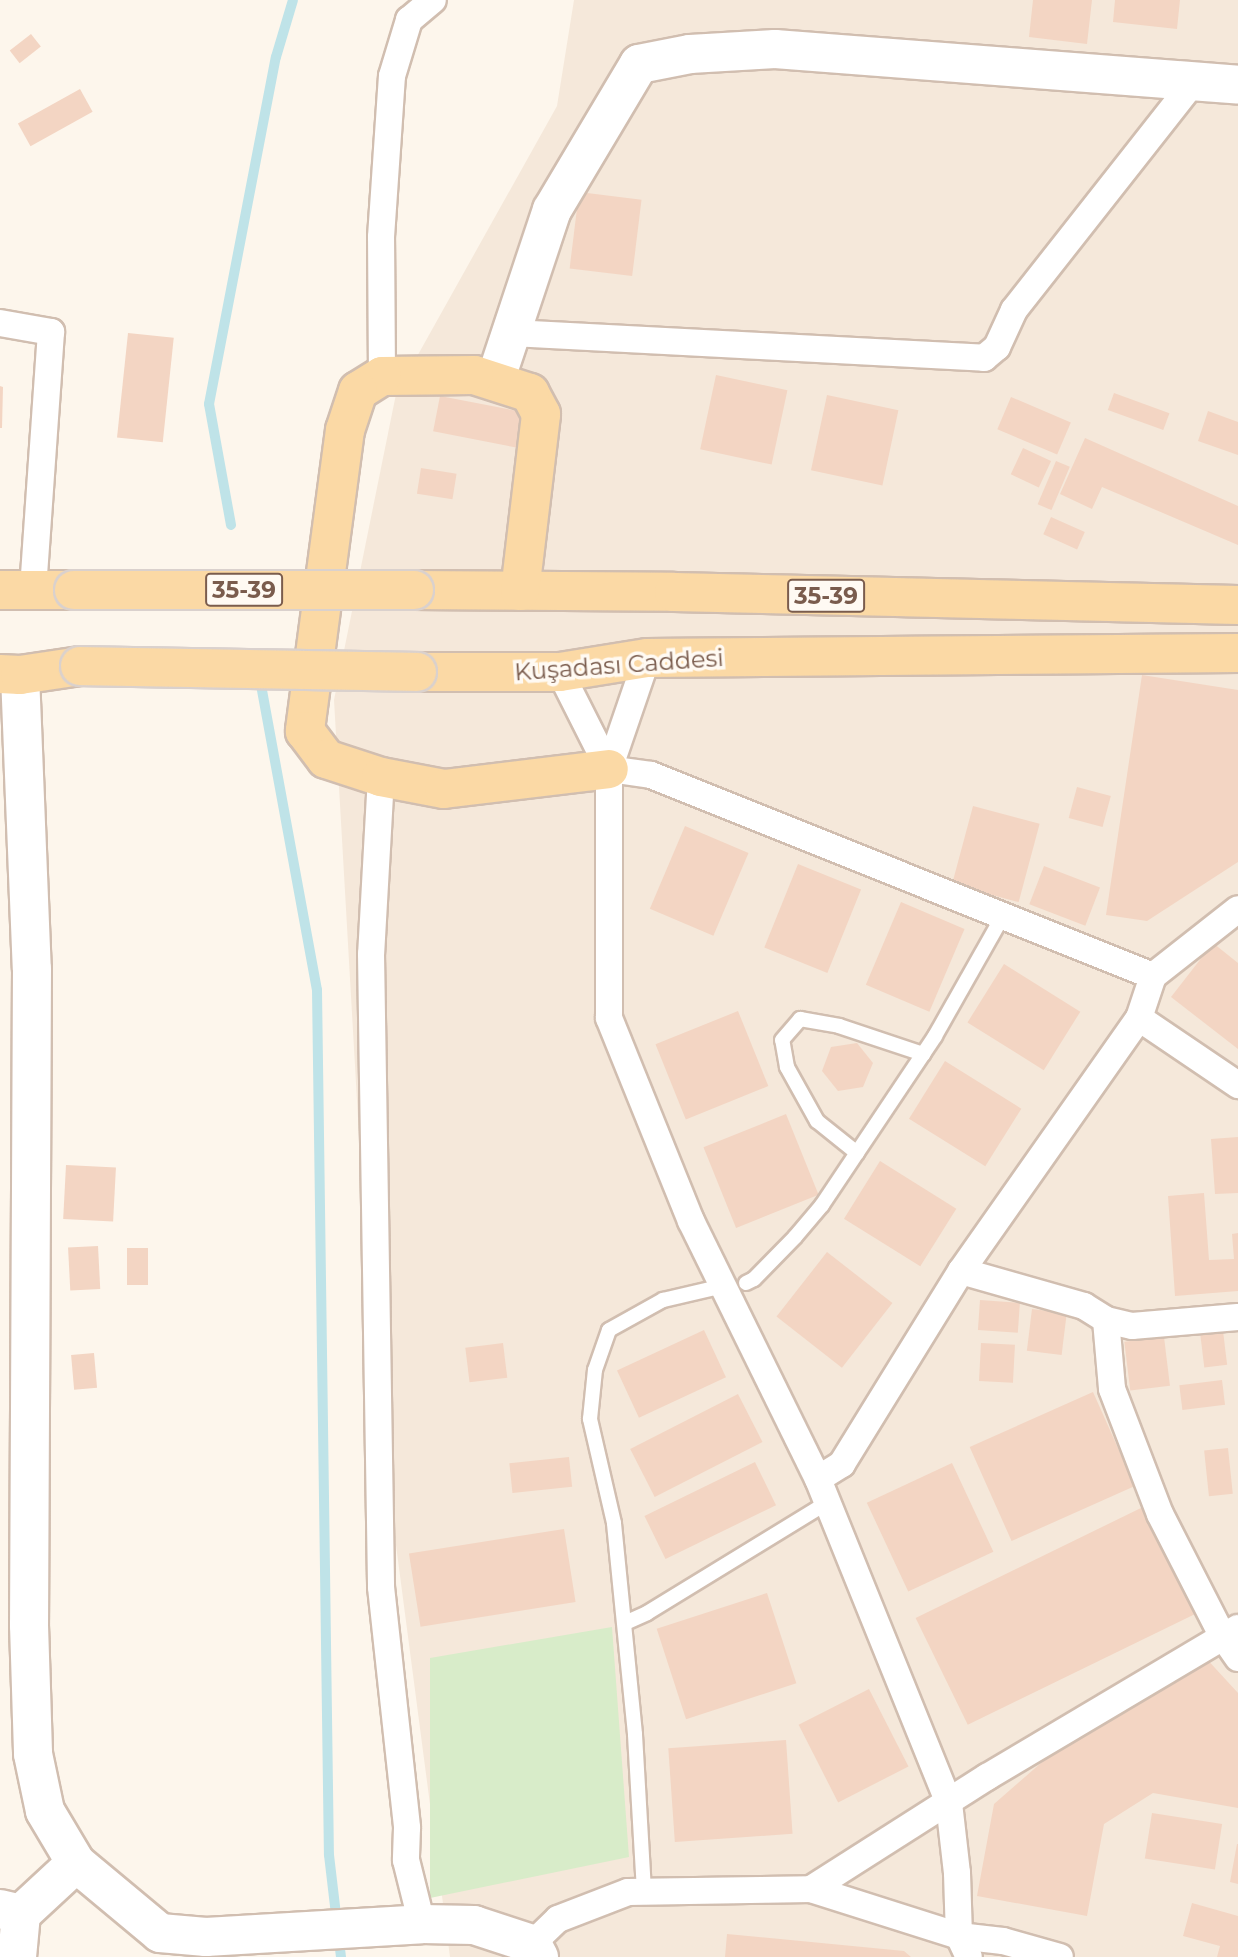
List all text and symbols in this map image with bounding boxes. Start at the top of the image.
road number: 35-39 [204,570,284,610]
road number: 35-39 [786,576,866,616]
street label: Kuşadası Caddesi [513,643,725,687]

